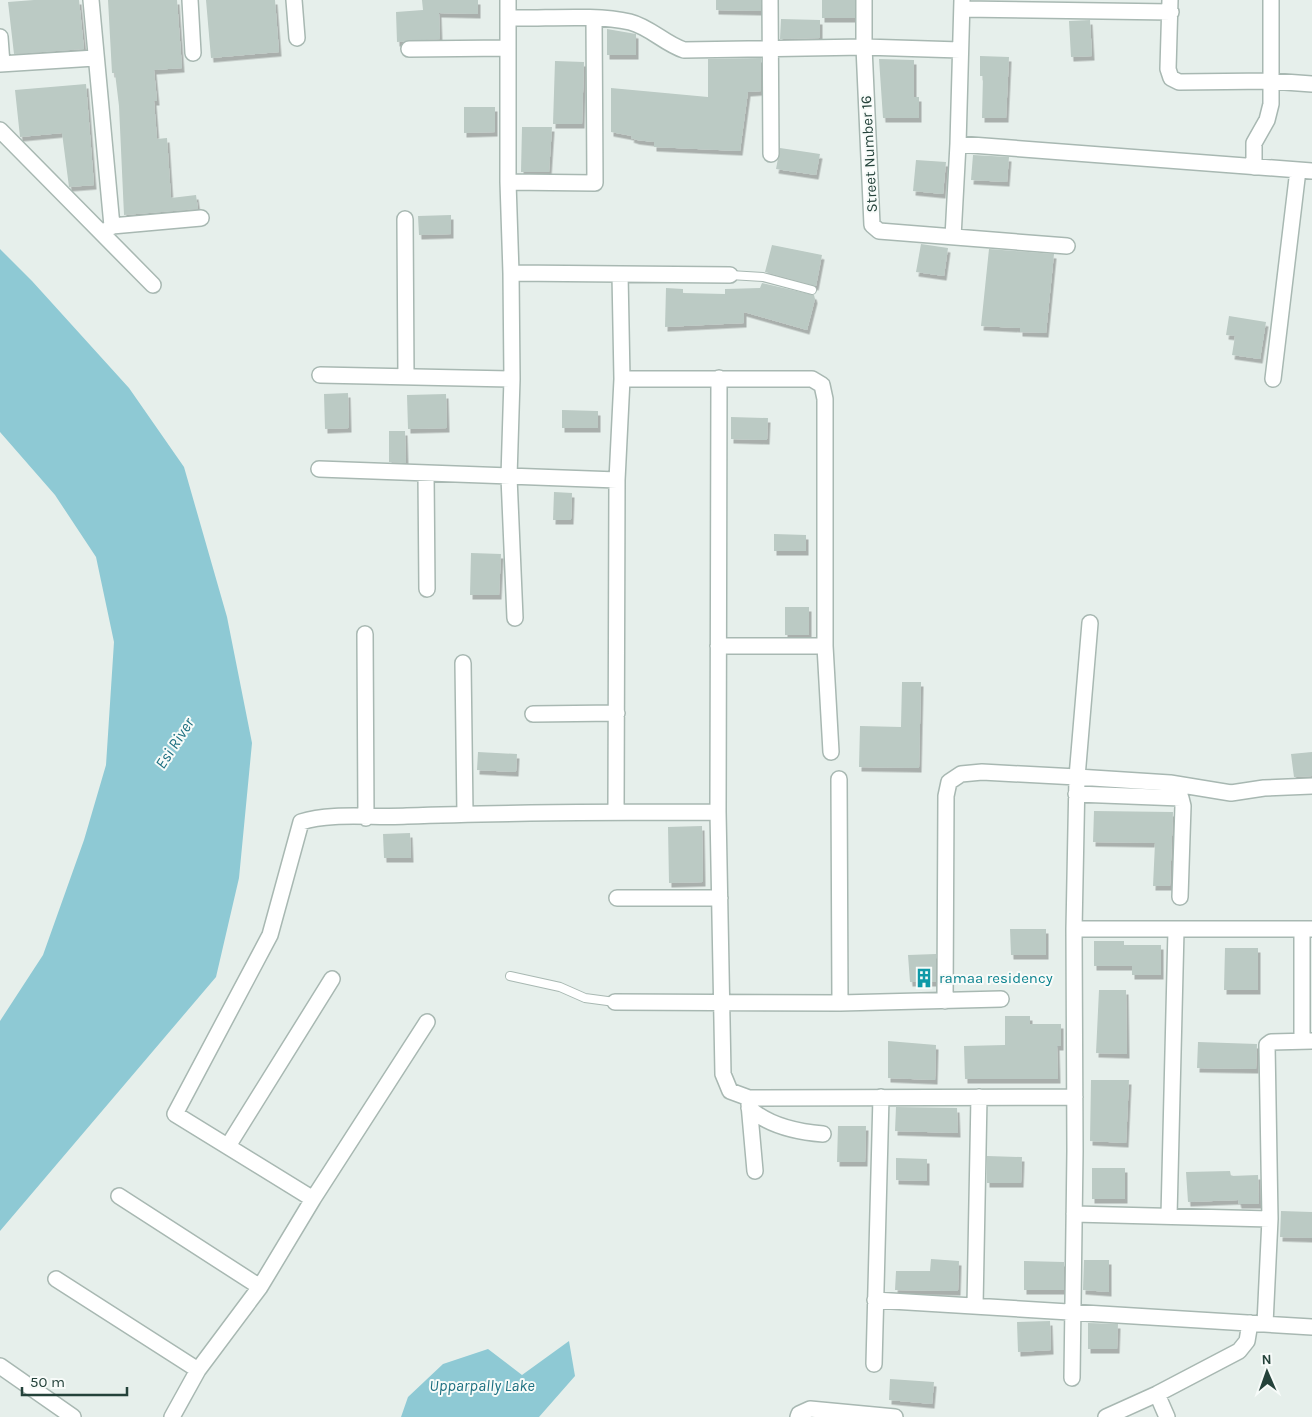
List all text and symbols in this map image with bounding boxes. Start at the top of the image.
street label: Street Number 16 [857,95,881,213]
water label: Esi River [151,714,198,772]
building icon: ramaa residency [913,967,935,989]
place label: ramaa residency [939,969,1053,987]
north arrow [1242,1347,1292,1397]
text: N [1261,1351,1272,1368]
scale bar [22,1364,128,1396]
text: 50 m [30,1373,65,1391]
water label: Upparpally Lake [429,1376,535,1395]

